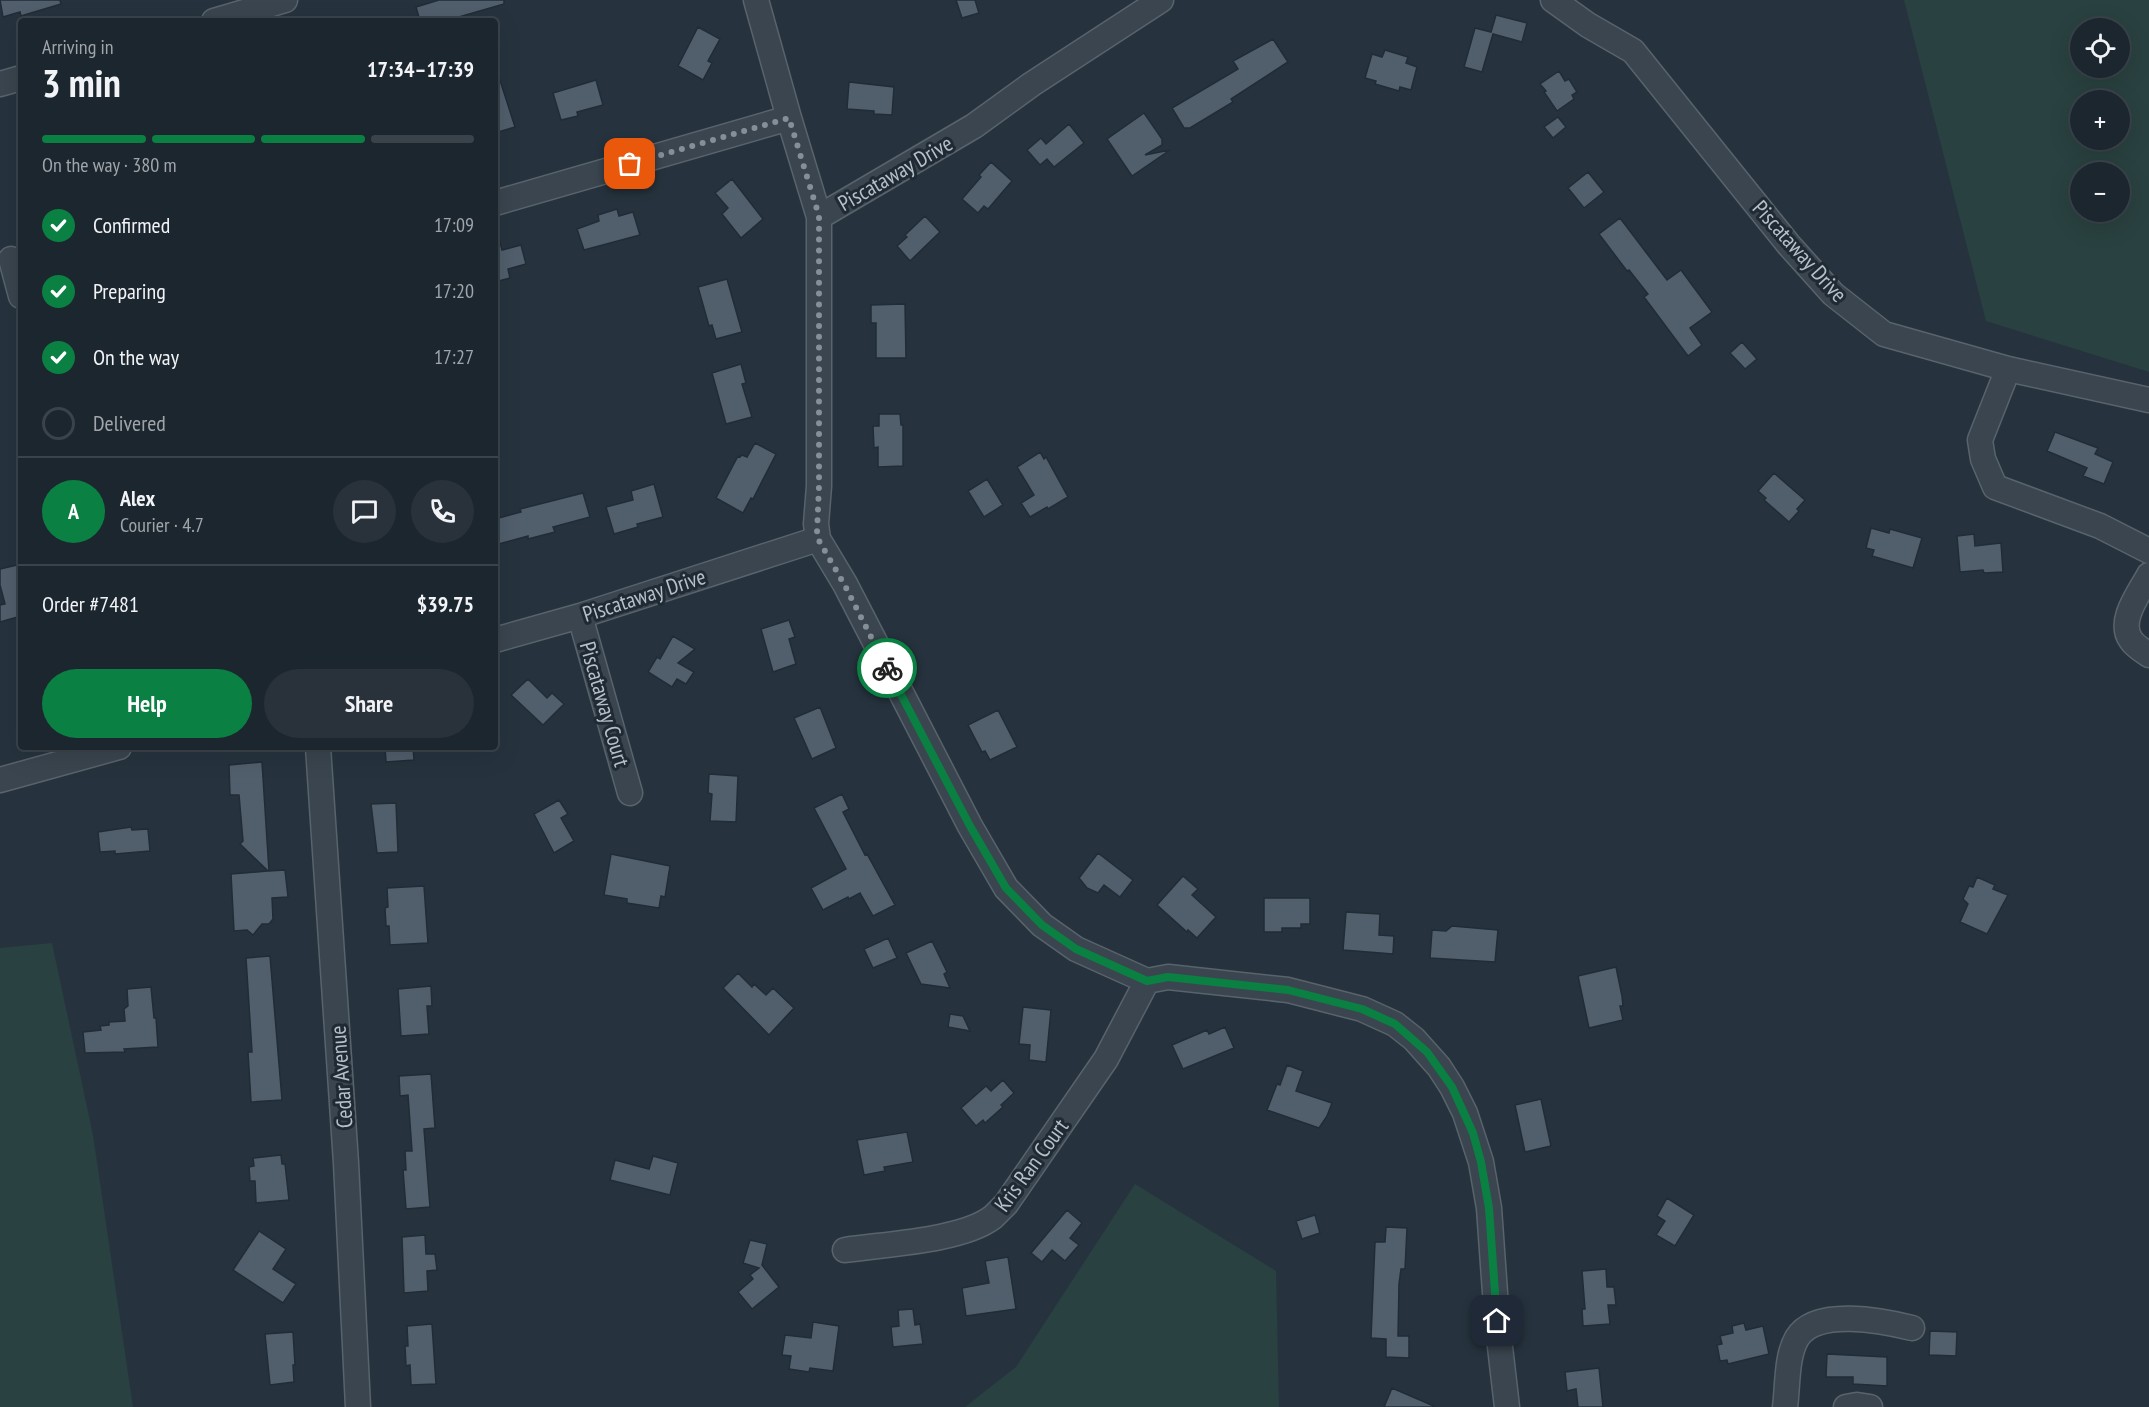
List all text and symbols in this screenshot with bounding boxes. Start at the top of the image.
map controls [2070,18,2130,222]
button: locate [2070,18,2130,78]
text: Arriving in [42,34,114,60]
text: 17:34–17:39 [367,55,474,83]
text: 3 min [42,57,121,108]
button: + [2070,90,2130,150]
street label: Piscataway Drive [833,129,957,217]
pin [604,138,655,189]
icon: bag [613,147,646,180]
text: On the way · 380 m [42,152,177,178]
button: − [2070,162,2130,222]
street label: Piscataway Drive [1747,194,1853,308]
icon: check [42,209,75,242]
text: Confirmed [93,211,170,239]
text: 17:09 [434,212,474,238]
icon: check [42,275,75,308]
text: Preparing [93,277,166,305]
text: 17:20 [434,278,474,304]
icon: check [42,341,75,374]
text: On the way [93,343,179,371]
text: 17:27 [434,344,474,370]
text: Delivered [93,409,166,437]
button: chat [333,480,396,543]
button: phone [411,480,474,543]
text: Alex [120,484,155,512]
text: A [68,497,79,525]
text: Courier · 4.7 [120,512,204,538]
street label: Piscataway Drive [579,562,709,628]
text: Order #7481 [42,590,139,618]
text: $39.75 [417,590,474,618]
street label: Piscataway Court [574,638,636,770]
courier [857,638,917,698]
icon: bike [871,652,904,685]
button: Help [42,669,252,738]
button: Share [264,669,474,738]
street label: Cedar Avenue [323,1025,359,1129]
street label: Kris Ran Court [988,1113,1074,1217]
pin [1471,1295,1522,1346]
icon: home [1480,1304,1513,1337]

